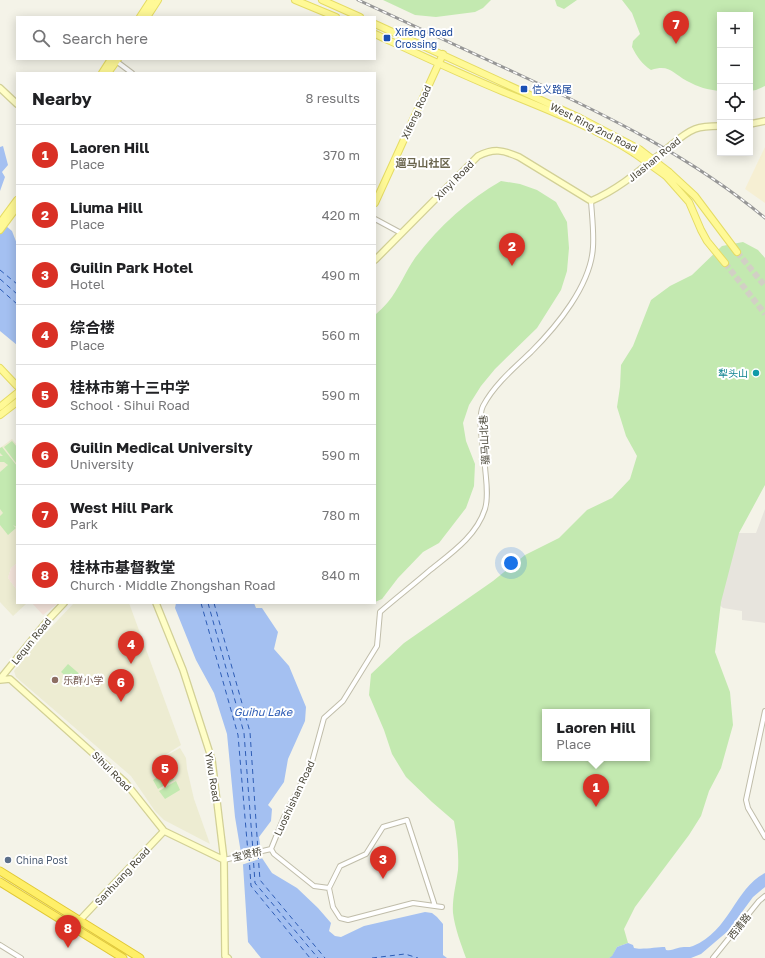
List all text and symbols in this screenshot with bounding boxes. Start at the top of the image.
pin: 7 [663,11,689,44]
map controls [717,12,753,156]
button: + [717,12,753,48]
search box [16,16,376,60]
place label: Xifeng Road Crossing [395,26,453,50]
icon: search [30,27,52,49]
text: Search here [62,29,148,47]
marker: Xifeng Road Crossing [382,33,392,43]
button: − [717,48,753,84]
street label: Xifeng Road [399,83,433,141]
place label: 信义路尾 [532,83,572,95]
marker: 信义路尾 [519,84,529,94]
button: locate [717,84,753,120]
text: Nearby [32,88,92,109]
text: 8 results [306,90,360,106]
street label: West Ring 2nd Road [548,100,640,154]
button: layers [717,120,753,156]
street label: JIashan Road [625,134,683,184]
text: Laoren Hill [70,138,149,156]
text: 1 [42,147,48,163]
text: 370 m [323,147,360,163]
text: Place [70,156,105,172]
district label: 遛马山社区 [396,156,451,169]
street label: Xinyi Road [432,158,476,202]
text: Liuma Hill [70,198,143,216]
text: 2 [41,207,49,223]
text: 420 m [322,207,360,223]
text: Place [70,216,105,232]
pin: 2 [499,233,525,266]
text: Guilin Park Hotel [70,258,193,276]
text: 3 [41,267,49,283]
text: 490 m [321,267,360,283]
text: Hotel [70,276,105,292]
text: 综合楼 [70,318,115,336]
text: 4 [41,327,49,343]
text: 560 m [322,327,360,343]
text: Place [70,337,105,353]
place label: 犁头山 [718,367,748,379]
marker: 犁头山 [751,368,761,378]
text: 桂林市第十三中学 [70,378,190,396]
text: 5 [41,387,49,403]
text: 590 m [322,387,360,403]
text: School · Sihui Road [70,397,190,413]
street label: 骝马山北巷 [477,415,491,465]
text: Guilin Medical University [70,438,253,456]
text: 6 [41,447,49,463]
text: 590 m [322,447,360,463]
text: University [70,456,134,472]
text: West Hill Park [70,498,174,516]
text: 7 [41,507,49,523]
text: 780 m [322,507,360,523]
text: Park [70,516,98,532]
your location [501,553,521,573]
text: 桂林市基督教堂 [70,558,175,576]
text: 8 [41,567,49,583]
text: 840 m [321,567,360,583]
text: Church · Middle Zhongshan Road [70,577,276,593]
street label: Lequn Road [8,615,54,667]
pin: 4 [118,631,144,664]
pin: 6 [108,669,134,702]
place label: 乐群小学 [63,674,103,686]
marker: 乐群小学 [50,675,60,685]
water label: Guihu Lake [234,705,294,718]
popup [542,709,650,761]
text: Laoren Hill [556,718,636,736]
text: Place [556,736,591,752]
street label: Sihui Road [90,749,134,793]
street label: Yiwu Road [203,751,223,803]
pin: 5 [152,755,178,788]
street label: Luoshishan Road [271,758,317,838]
pin: 1 [583,774,609,807]
street label: Sanhuang Road [92,844,152,908]
street label: 宝贤桥 [231,845,263,863]
pin: 3 [370,846,396,879]
place label: China Post [16,854,68,866]
marker: China Post [3,855,13,865]
street label: 西清路 [725,910,753,942]
pin: 8 [55,915,81,948]

